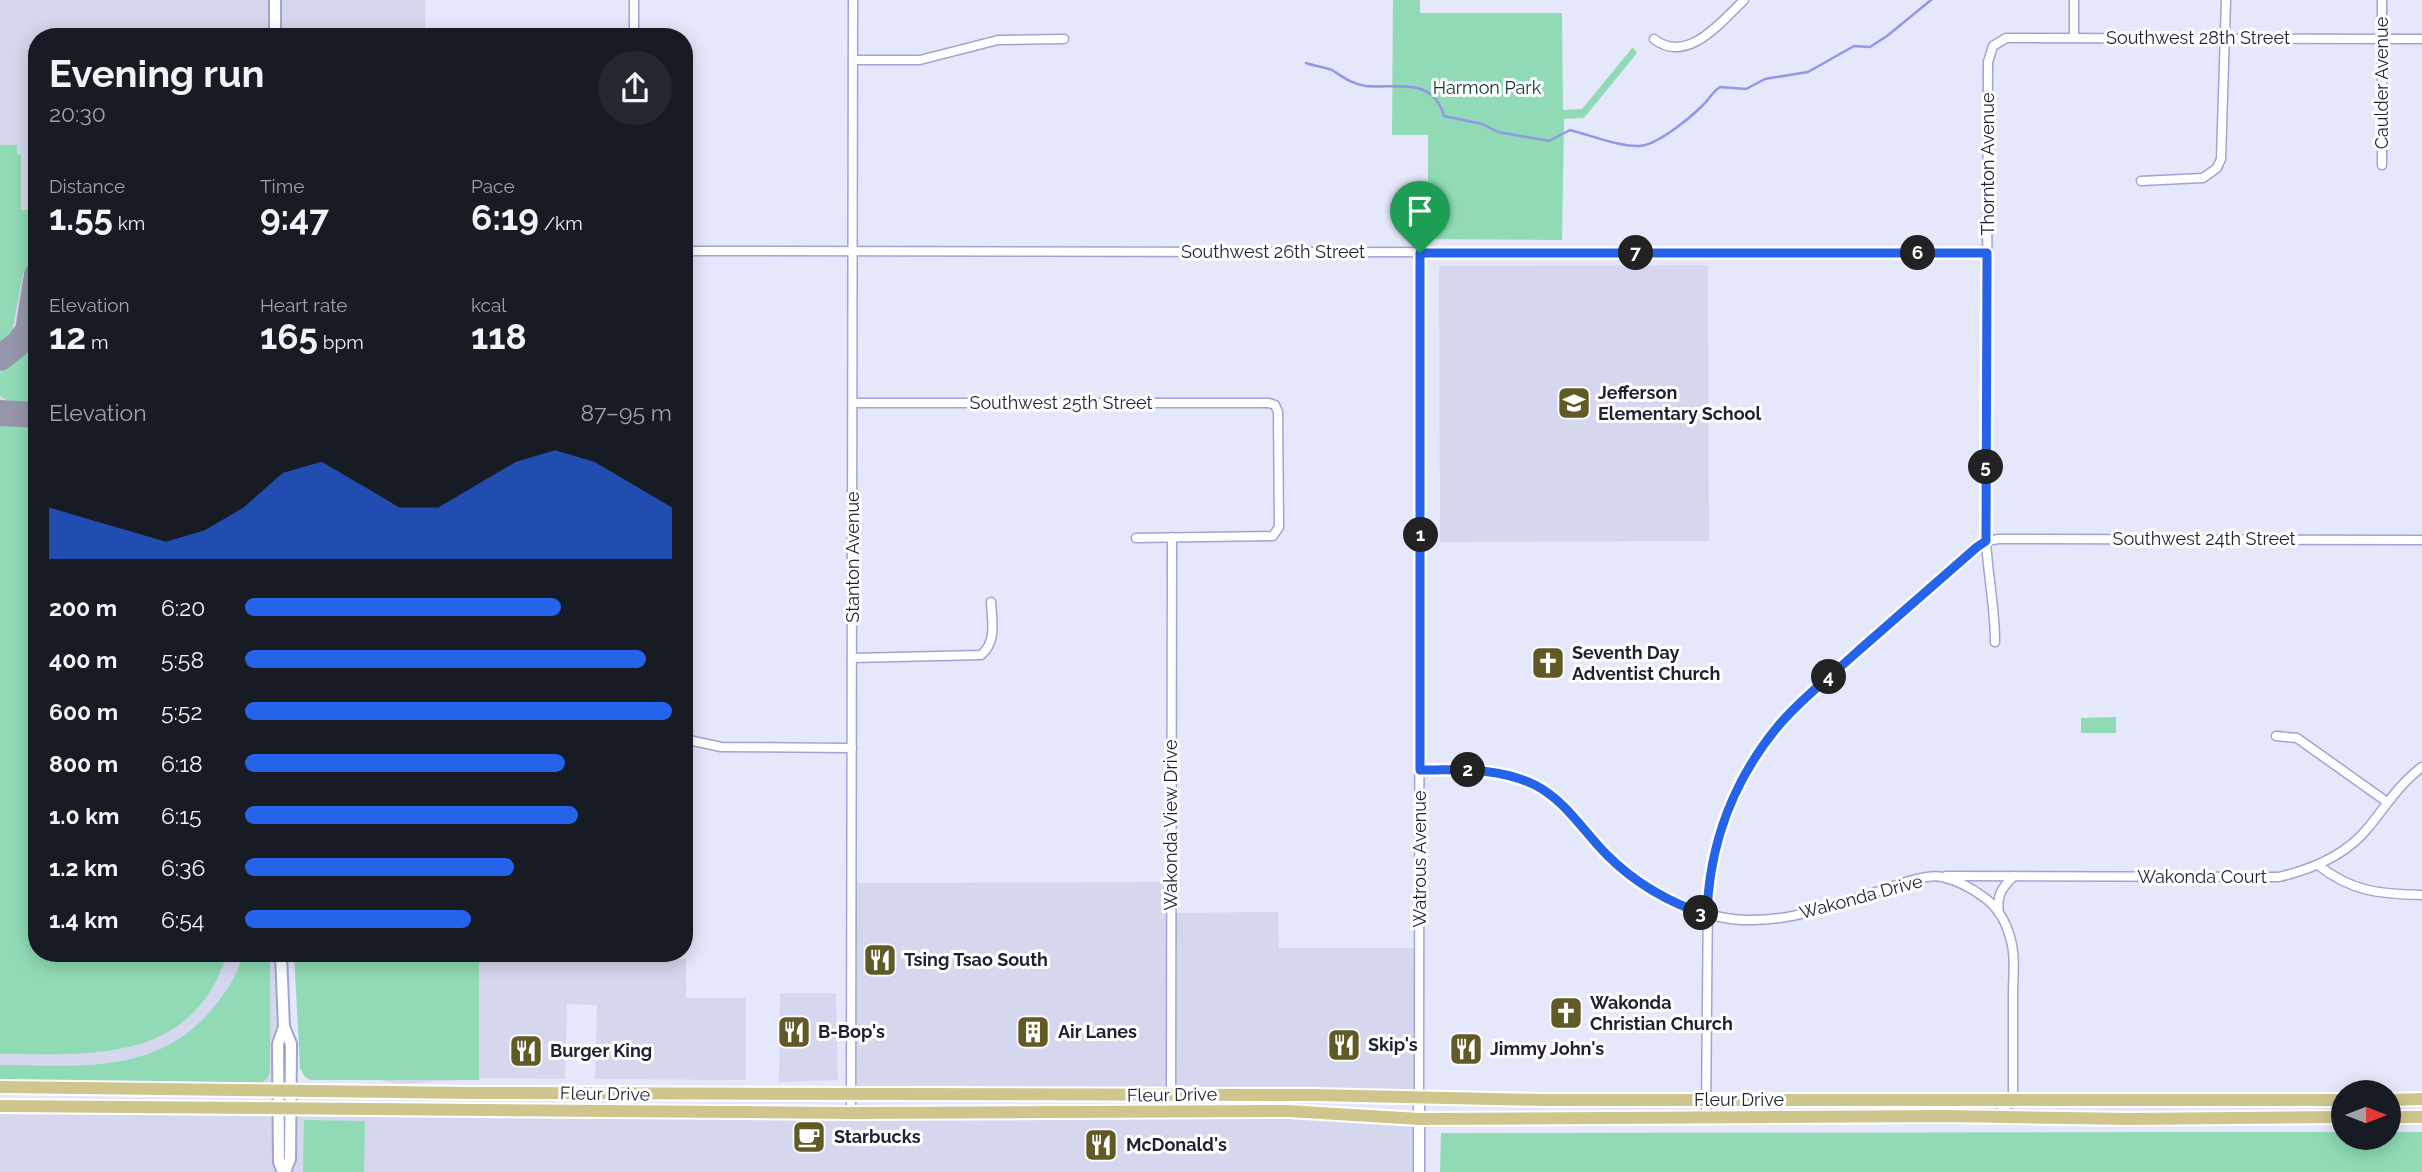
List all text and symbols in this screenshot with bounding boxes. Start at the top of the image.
street label: Caulder Avenue [2371,16,2392,149]
street label: Southwest 28th Street [2106,27,2290,48]
text: Evening run [49,51,264,96]
button: share [598,51,672,125]
park label: Harmon Park [1433,77,1542,98]
street label: Thornton Avenue [1977,92,1998,236]
text: 20:30 [49,100,106,127]
text: Distance [49,175,125,197]
text: Time [260,175,304,197]
text: Pace [471,175,515,197]
pin [1390,181,1450,253]
icon: arrive [1401,192,1439,230]
text: 1.55 [49,197,113,238]
text: 9:47 [260,197,329,238]
text: 6:19 [471,197,539,238]
text: km [113,212,145,234]
text: /km [539,212,583,234]
pin: 7 [1618,236,1654,270]
pin: 6 [1900,236,1936,270]
street label: Southwest 26th Street [1181,241,1365,262]
text: 7 [1630,241,1641,263]
text: 6 [1912,241,1923,263]
text: Elevation [49,294,130,316]
text: Heart rate [260,294,348,316]
text: kcal [471,294,507,316]
text: 12 [49,316,86,357]
text: 165 [260,316,318,357]
text: 118 [471,316,527,357]
text: m [86,331,108,353]
text: bpm [318,331,364,353]
place label: Jefferson Elementary School [1598,382,1762,424]
school or university icon: Jefferson Elementary School [1555,384,1593,422]
street label: Southwest 25th Street [969,392,1153,413]
text: Elevation [49,399,147,426]
text: 87–95 m [581,399,672,426]
pin: 5 [1968,449,2004,484]
text: 5 [1980,455,1991,477]
street label: Stanton Avenue [842,491,863,623]
pin: 1 [1404,518,1438,552]
text: 1 [1416,523,1425,545]
street label: Southwest 24th Street [2112,528,2296,549]
text: 200 m [49,594,117,621]
text: 6:20 [161,594,205,621]
place label: Seventh Day Adventist Church [1572,642,1720,684]
church icon: Seventh Day Adventist Church [1529,644,1567,682]
text: 400 m [49,646,117,673]
text: 5:58 [161,646,204,673]
pin: 4 [1812,660,1846,694]
text: 4 [1823,665,1834,687]
text: 600 m [49,698,118,725]
text: 5:52 [161,698,202,725]
street label: Wakonda View Drive [1160,739,1181,911]
text: 800 m [49,750,118,777]
text: 6:18 [161,750,203,777]
pin: 2 [1450,752,1486,788]
text: 2 [1462,758,1473,780]
street label: Watrous Avenue [1409,790,1430,927]
text: 1.0 km [49,802,119,829]
text: 6:15 [161,802,202,829]
text: 1.2 km [49,854,118,881]
text: 6:36 [161,854,205,881]
street label: Wakonda Court [2137,866,2267,887]
street label: Wakonda Drive [1797,870,1925,923]
pin: 3 [1684,895,1718,930]
text: 3 [1695,901,1706,923]
text: 1.4 km [49,906,118,933]
text: 6:54 [161,906,204,933]
restaurant icon: Tsing Tsao South [861,941,899,979]
place label: Tsing Tsao South [904,949,1048,970]
place label: Wakonda Christian Church [1590,992,1733,1034]
church icon: Wakonda Christian Church [1547,994,1585,1032]
restaurant icon: B-Bop's [775,1013,813,1051]
building icon: Air Lanes [1014,1013,1052,1051]
place label: B-Bop's [818,1021,885,1042]
place label: Air Lanes [1058,1021,1137,1042]
restaurant icon: Skip's [1325,1026,1363,1064]
restaurant icon: Jimmy John's [1447,1030,1485,1068]
restaurant icon: Burger King [507,1032,545,1070]
place label: Skip's [1368,1034,1418,1055]
place label: Jimmy John's [1490,1038,1604,1059]
place label: Burger King [550,1040,652,1061]
north arrow [2331,1080,2401,1150]
map controls [2331,1080,2401,1150]
street label: Fleur Drive [560,1082,651,1105]
street label: Fleur Drive [1127,1083,1218,1106]
street label: Fleur Drive [1694,1089,1785,1110]
cafe icon: Starbucks [790,1118,828,1156]
place label: Starbucks [834,1126,921,1147]
restaurant icon: McDonald's [1082,1126,1120,1164]
place label: McDonald's [1126,1134,1227,1155]

